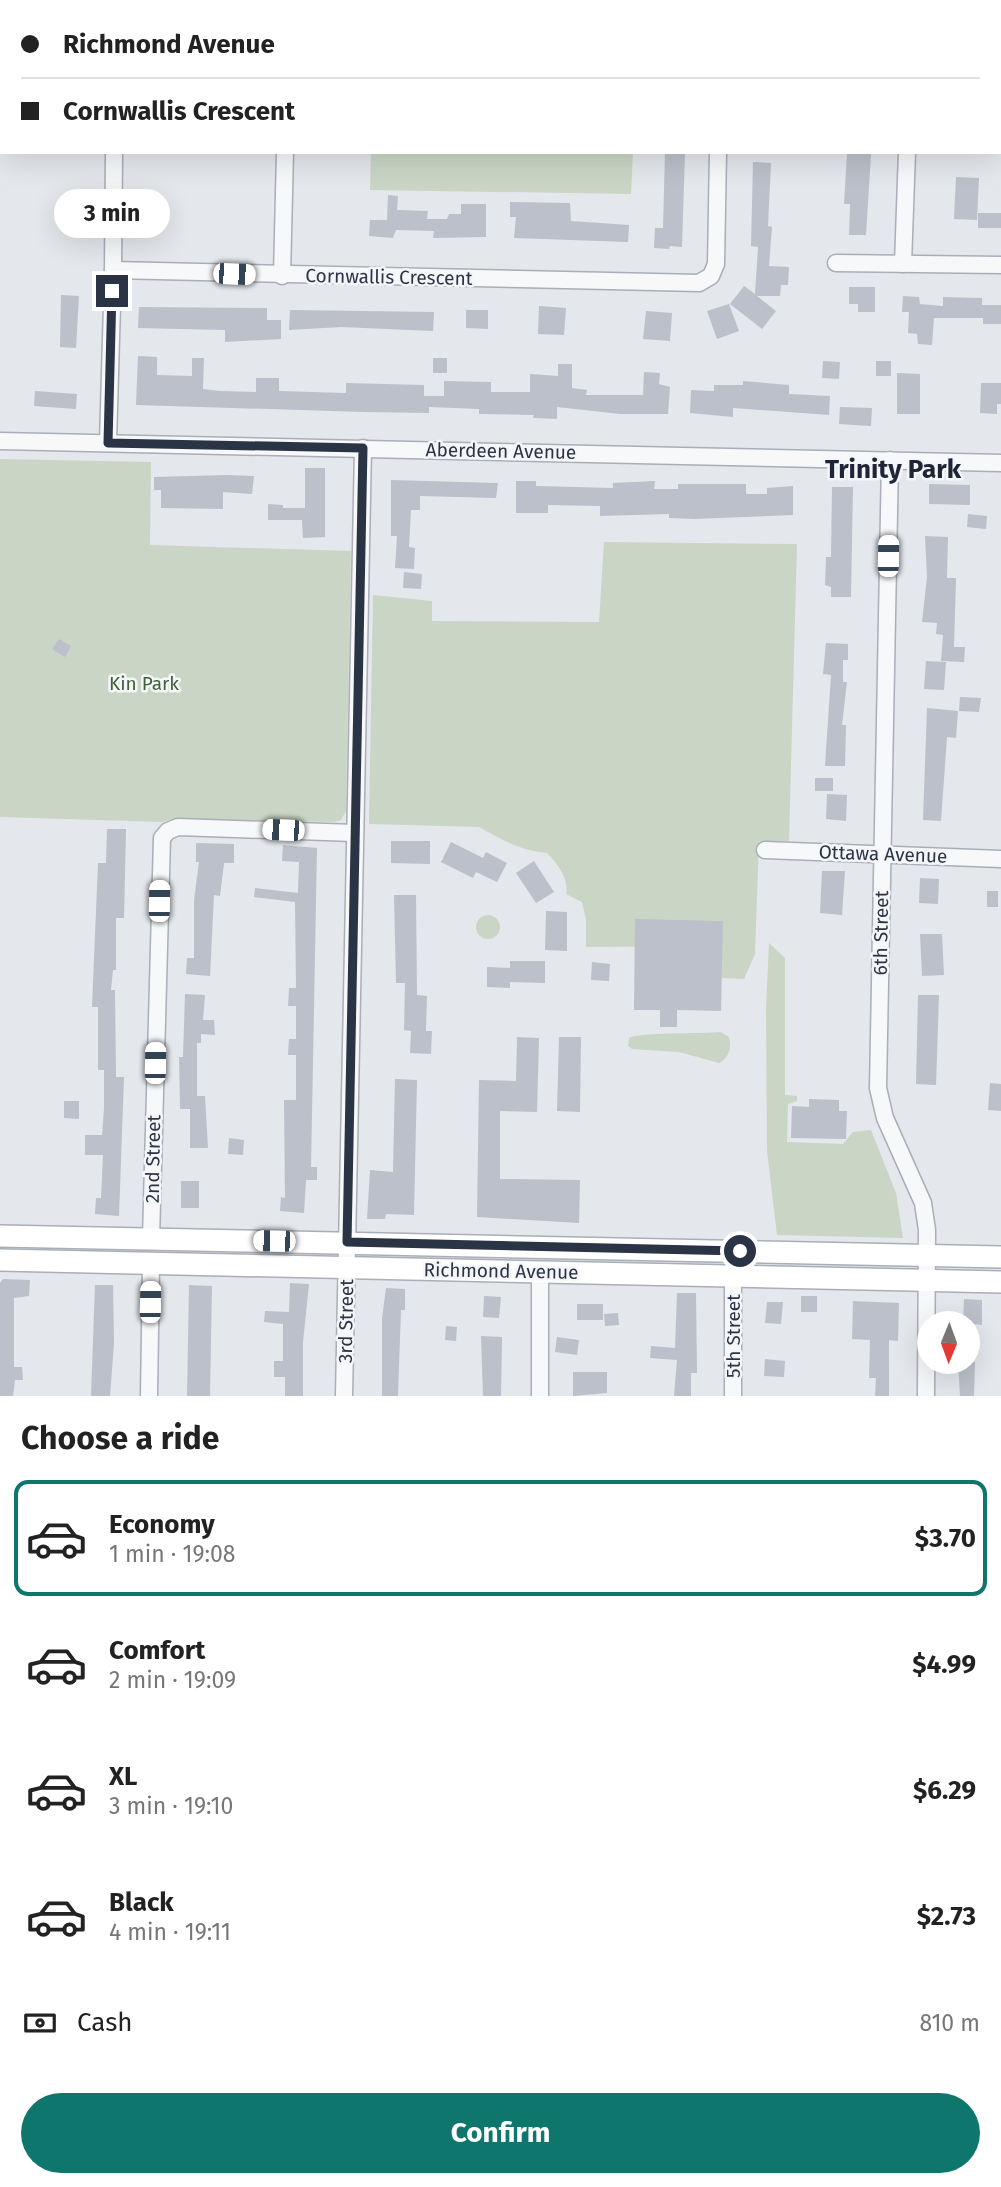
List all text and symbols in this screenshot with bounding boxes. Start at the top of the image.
text: Richmond Avenue [63,29,275,60]
text: Cornwallis Crescent [63,96,295,127]
callout: 3 min [54,190,170,238]
text: 3 min [84,199,140,227]
car [213,263,256,285]
street label: Cornwallis Crescent [305,264,473,290]
route end [96,275,128,307]
street label: Aberdeen Avenue [426,438,576,464]
district label: Trinity Park [825,454,962,485]
car [878,535,899,577]
park label: Kin Park [109,672,179,695]
car [262,819,305,841]
street label: Ottawa Avenue [818,840,948,868]
car [149,880,170,922]
street label: 6th Street [869,890,893,976]
car [145,1042,166,1084]
street label: 2nd Street [141,1114,165,1203]
car [253,1230,296,1252]
route start [724,1235,756,1267]
street label: Richmond Avenue [423,1258,579,1284]
street label: 3rd Street [334,1279,358,1363]
car [140,1281,161,1323]
street label: 5th Street [722,1294,745,1378]
north arrow [917,1311,980,1374]
map controls [917,1311,980,1374]
text: Choose a ride [21,1419,219,1457]
icon: car [25,1507,88,1570]
text: Economy [109,1509,215,1540]
text: $3.70 [915,1523,976,1554]
text: 1 min · 19:08 [109,1540,236,1568]
icon: car [25,1633,88,1696]
text: Comfort [109,1635,205,1666]
text: $4.99 [912,1649,976,1680]
text: 2 min · 19:09 [109,1666,236,1694]
icon: car [25,1759,88,1822]
text: XL [109,1761,137,1792]
text: $6.29 [913,1775,976,1806]
text: 3 min · 19:10 [109,1792,233,1820]
icon: car [25,1885,88,1948]
text: Black [109,1887,174,1918]
text: $2.73 [917,1901,976,1932]
text: 4 min · 19:11 [109,1918,231,1946]
icon: cash [21,2004,59,2042]
text: Cash [77,2007,133,2038]
text: 810 m [919,2009,980,2037]
button: Confirm [21,2093,980,2173]

